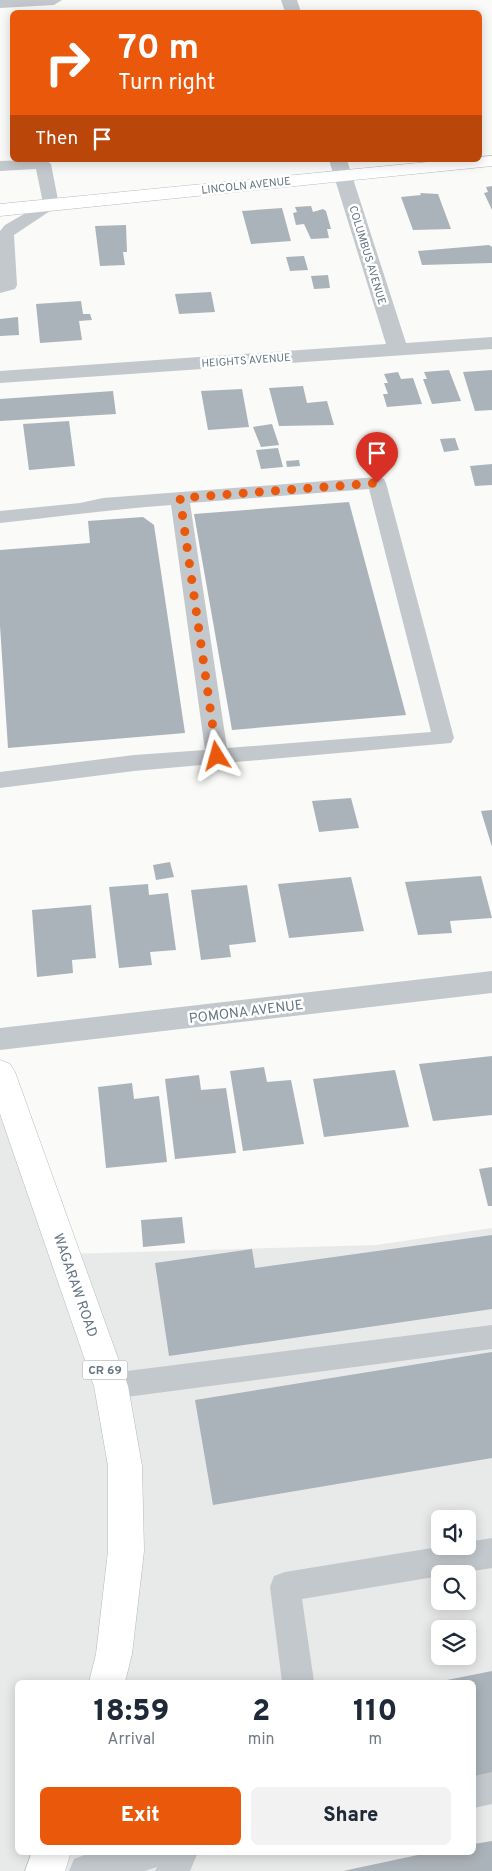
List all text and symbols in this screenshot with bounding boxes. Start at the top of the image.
text: 70 m [118,27,199,71]
icon: right [35,30,100,95]
text: Turn right [118,70,215,97]
icon: arrive [88,125,116,153]
text: Then [35,127,78,151]
street label: LINCOLN AVENUE [201,174,292,198]
street label: COLUMBUS AVENUE [345,204,389,306]
street label: HEIGHTS AVENUE [201,351,291,371]
pin [356,432,398,483]
icon: arrive [363,439,391,467]
position arrow [190,729,242,781]
street label: POMONA AVENUE [188,997,304,1028]
street label: WAGARAW ROAD [49,1231,100,1340]
road number: CR 69 [82,1360,128,1380]
map controls [431,1510,476,1665]
button: sound [431,1510,476,1555]
button: search [431,1565,476,1610]
button: layers [431,1620,476,1665]
text: 18:59 [94,1694,169,1731]
text: 2 [252,1694,270,1731]
text: 110 [353,1694,397,1731]
text: Arrival [108,1730,155,1750]
text: min [248,1730,274,1750]
text: m [368,1730,382,1750]
button: Exit [40,1787,241,1845]
button: Share [251,1787,451,1845]

